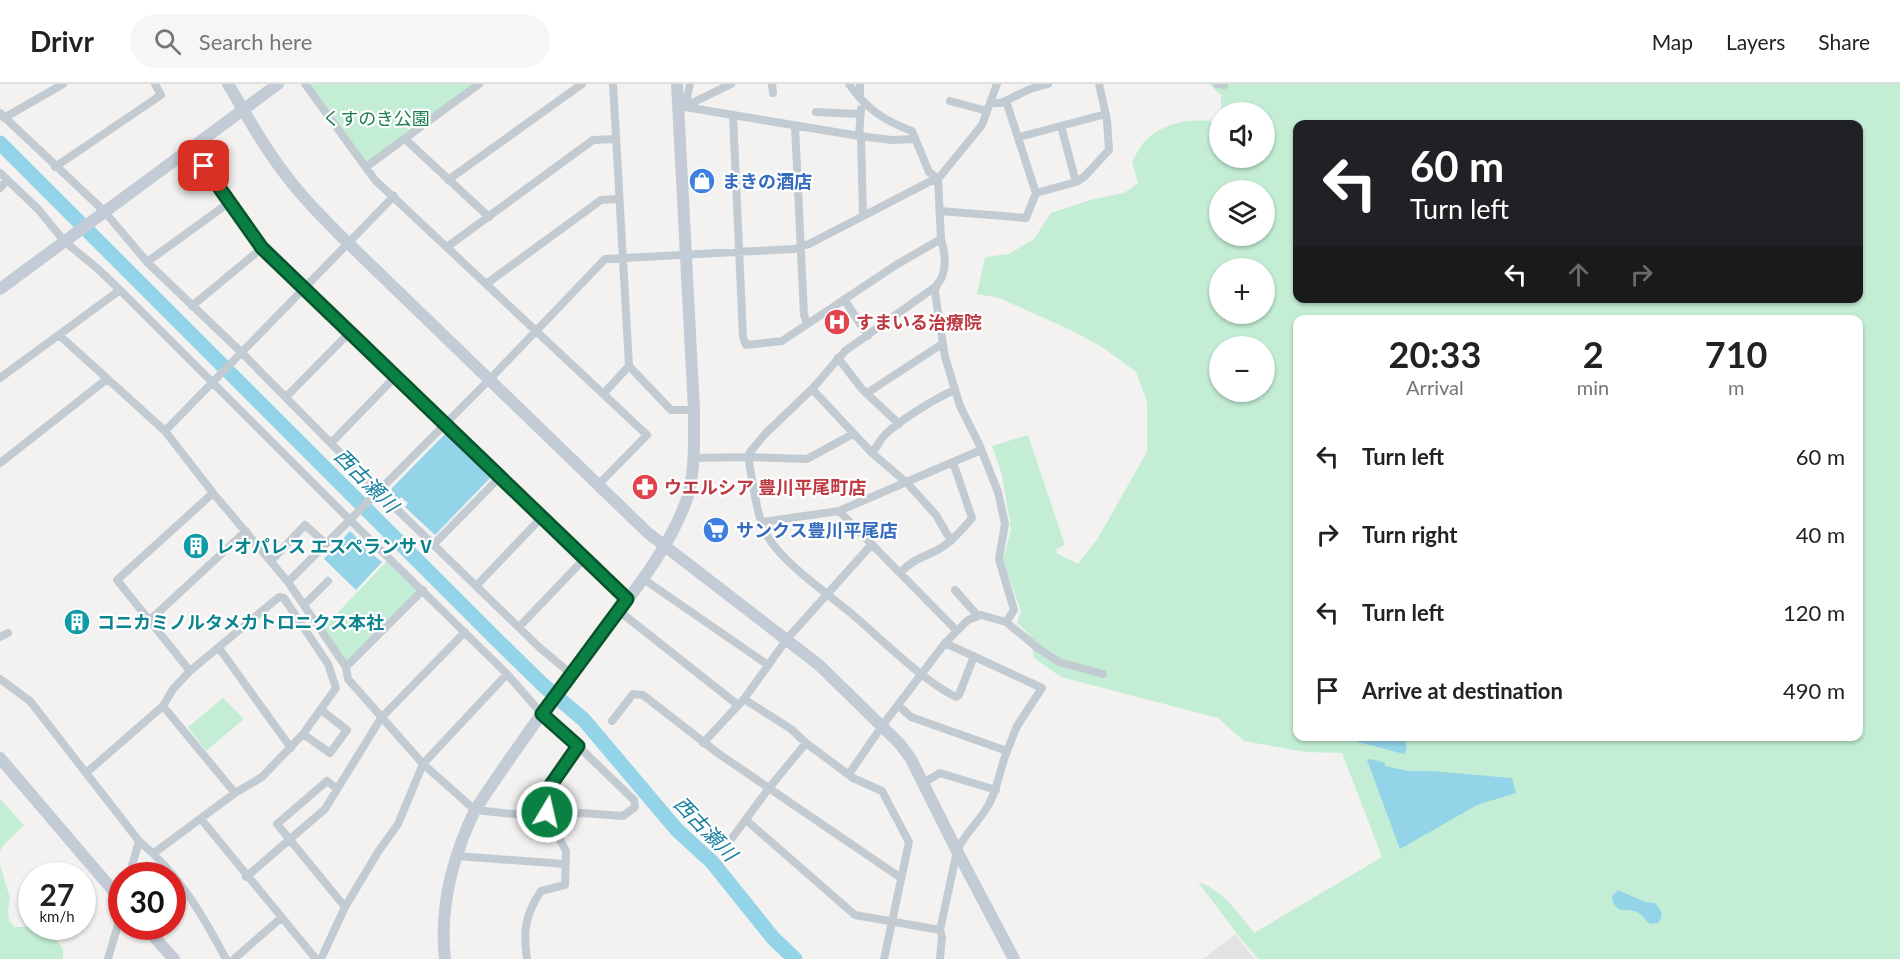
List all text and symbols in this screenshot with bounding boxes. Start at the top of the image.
search box [130,14,550,68]
text: Drivr [30,24,94,58]
icon: search [151,25,184,58]
text: Search here [199,28,312,55]
text: Map [1652,29,1693,54]
text: Layers [1726,29,1785,54]
text: Share [1818,29,1870,54]
map controls [1209,102,1275,402]
button: sound [1209,102,1275,168]
park label: くすのき公園 [322,107,430,129]
pin [178,140,229,191]
text: 60 m [1410,141,1504,191]
icon: left [1311,144,1389,222]
icon: arrive [187,149,220,182]
shop icon: まきの酒店 [687,166,717,196]
place label: まきの酒店 [722,170,812,192]
button: layers [1209,180,1275,246]
text: Turn left [1410,192,1509,225]
button: + [1209,258,1275,324]
icon: left [1499,258,1532,291]
icon: ahead [1562,258,1595,291]
icon: right [1625,258,1658,291]
hospital icon: すまいる治療院 [822,307,852,337]
place label: すまいる治療院 [856,311,982,333]
text: 20:33 [1389,332,1481,376]
text: 2 [1583,332,1604,376]
text: 710 [1705,332,1767,376]
button: − [1209,336,1275,402]
text: Arrival [1406,375,1464,399]
text: min [1577,375,1609,399]
text: m [1728,375,1744,399]
icon: left [1311,440,1344,473]
water label: 西古瀬川 [330,443,405,518]
text: Turn left [1362,443,1444,470]
text: 60 m [1796,443,1845,470]
pharmacy icon: ウエルシア 豊川平尾町店 [630,472,660,502]
place label: ウエルシア 豊川平尾町店 [664,476,866,498]
supermarket icon: サンクス豊川平尾店 [701,515,731,545]
icon: right [1311,518,1344,551]
place label: サンクス豊川平尾店 [736,519,897,541]
text: Turn right [1362,521,1457,548]
text: 40 m [1796,521,1845,548]
building icon: レオパレス エスペランサⅤ [181,531,211,561]
place label: レオパレス エスペランサⅤ [216,535,435,557]
icon: left [1311,596,1344,629]
text: Turn left [1362,599,1444,626]
text: 120 m [1783,599,1845,626]
building icon: コニカミノルタメカトロニクス本社 [62,607,92,637]
place label: コニカミノルタメカトロニクス本社 [97,611,384,633]
icon: arrive [1311,674,1344,707]
text: Arrive at destination [1362,677,1563,704]
text: 490 m [1783,677,1845,704]
position arrow [515,780,579,844]
water label: 西古瀬川 [670,791,744,867]
speed limit sign: 30 [108,862,186,940]
text: 27 [40,876,74,912]
text: km/h [39,907,75,925]

